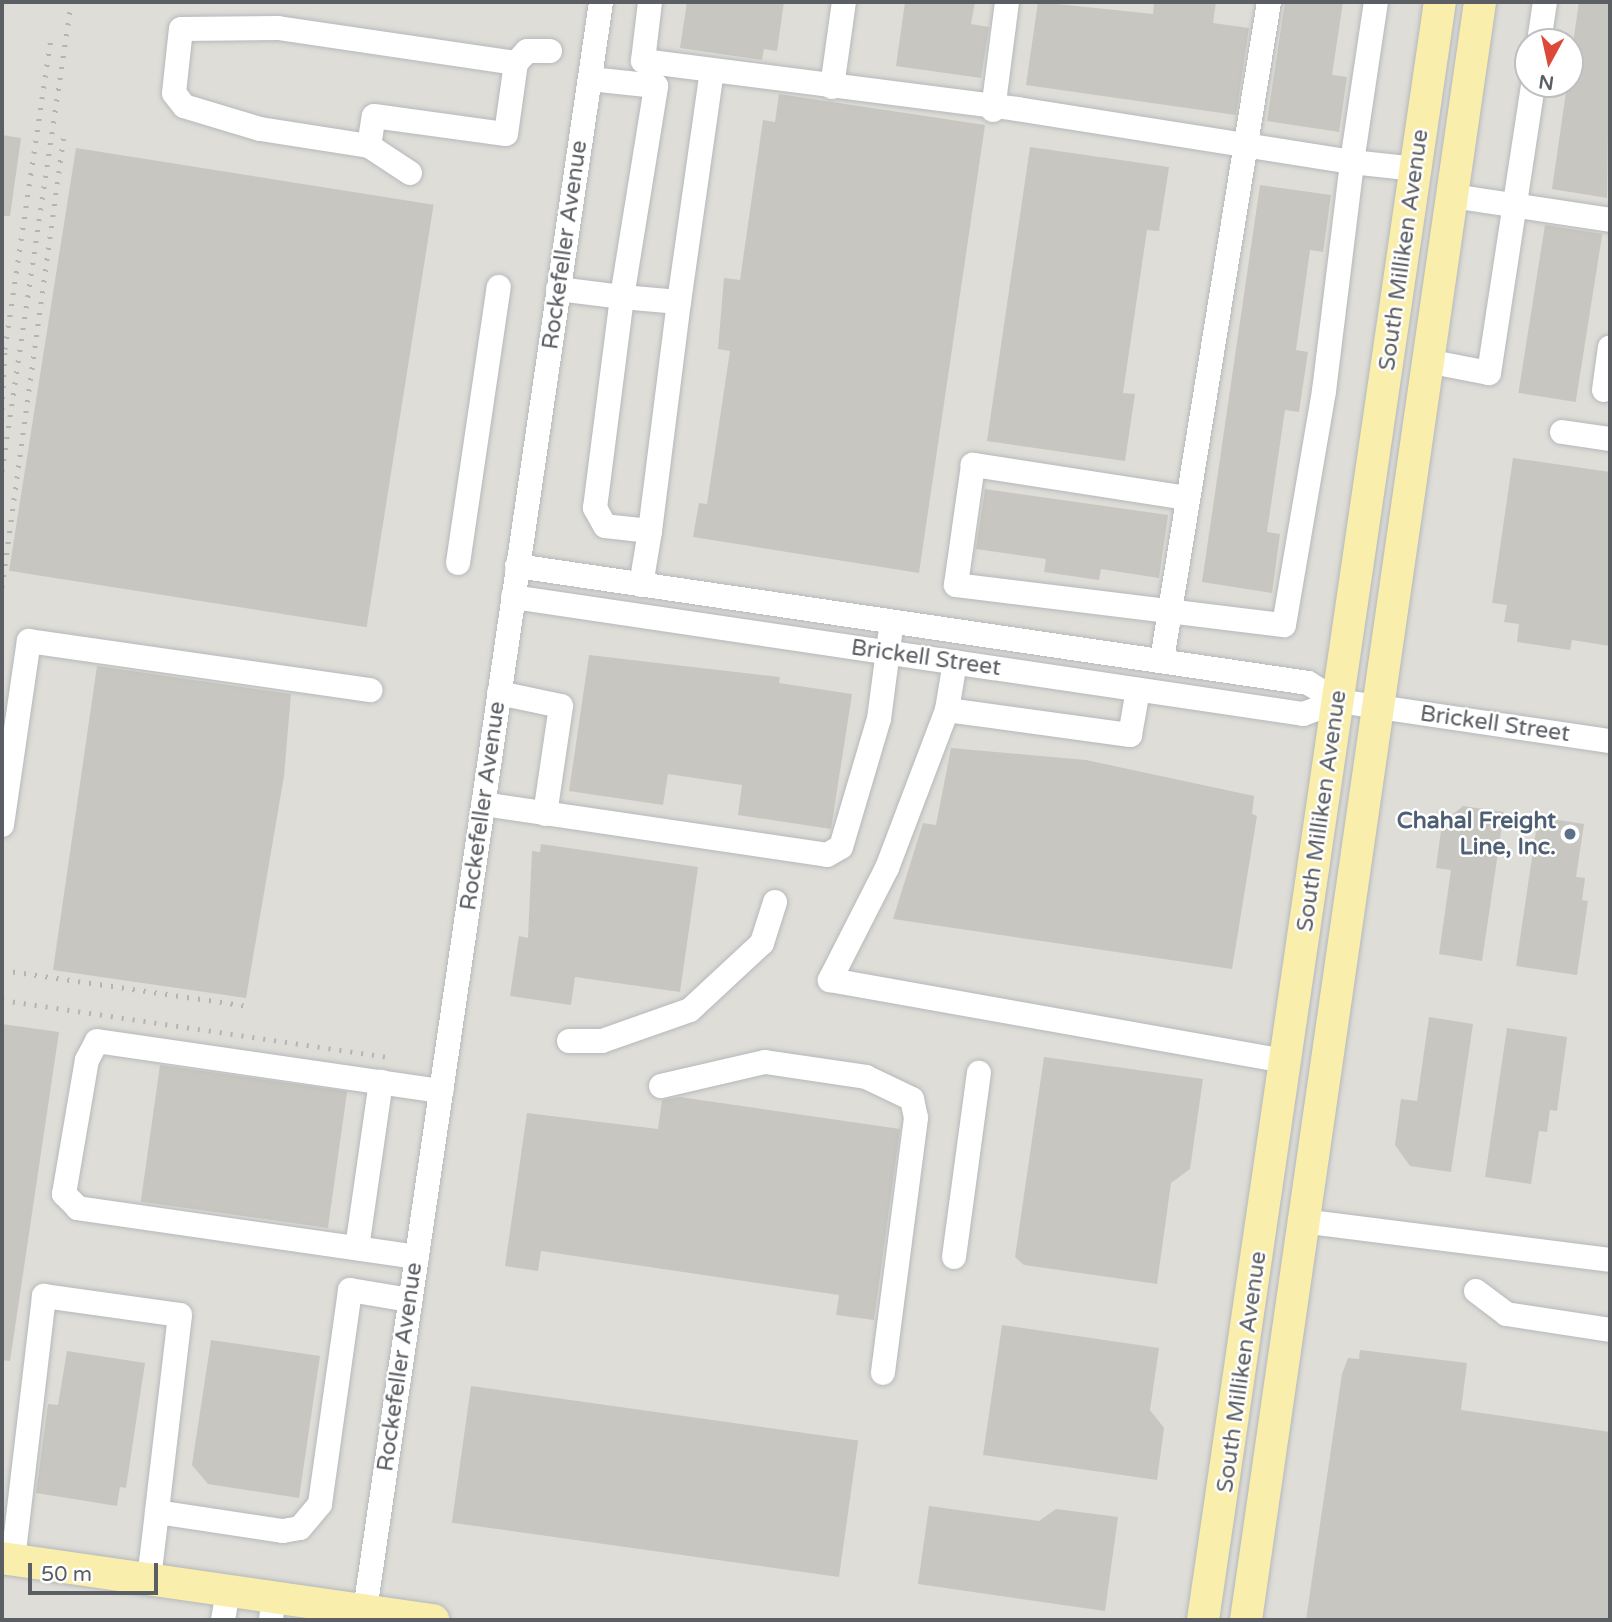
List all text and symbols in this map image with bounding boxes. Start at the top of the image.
north arrow [1514,28,1584,98]
text: N [1537,70,1555,94]
street label: South Milliken Avenue [1373,128,1435,372]
street label: Rockefeller Avenue [537,139,593,351]
street label: Brickell Street [849,634,1003,682]
street label: South Milliken Avenue [1291,689,1353,933]
street label: Rockefeller Avenue [455,700,511,912]
street label: Brickell Street [1418,700,1572,748]
place label: Chahal Freight Line, Inc. [1397,807,1556,861]
marker: Chahal Freight Line, Inc. [1562,826,1578,842]
street label: South Milliken Avenue [1211,1250,1273,1494]
street label: Rockefeller Avenue [372,1261,428,1473]
scale bar [32,1548,161,1592]
text: 50 m [41,1562,92,1587]

